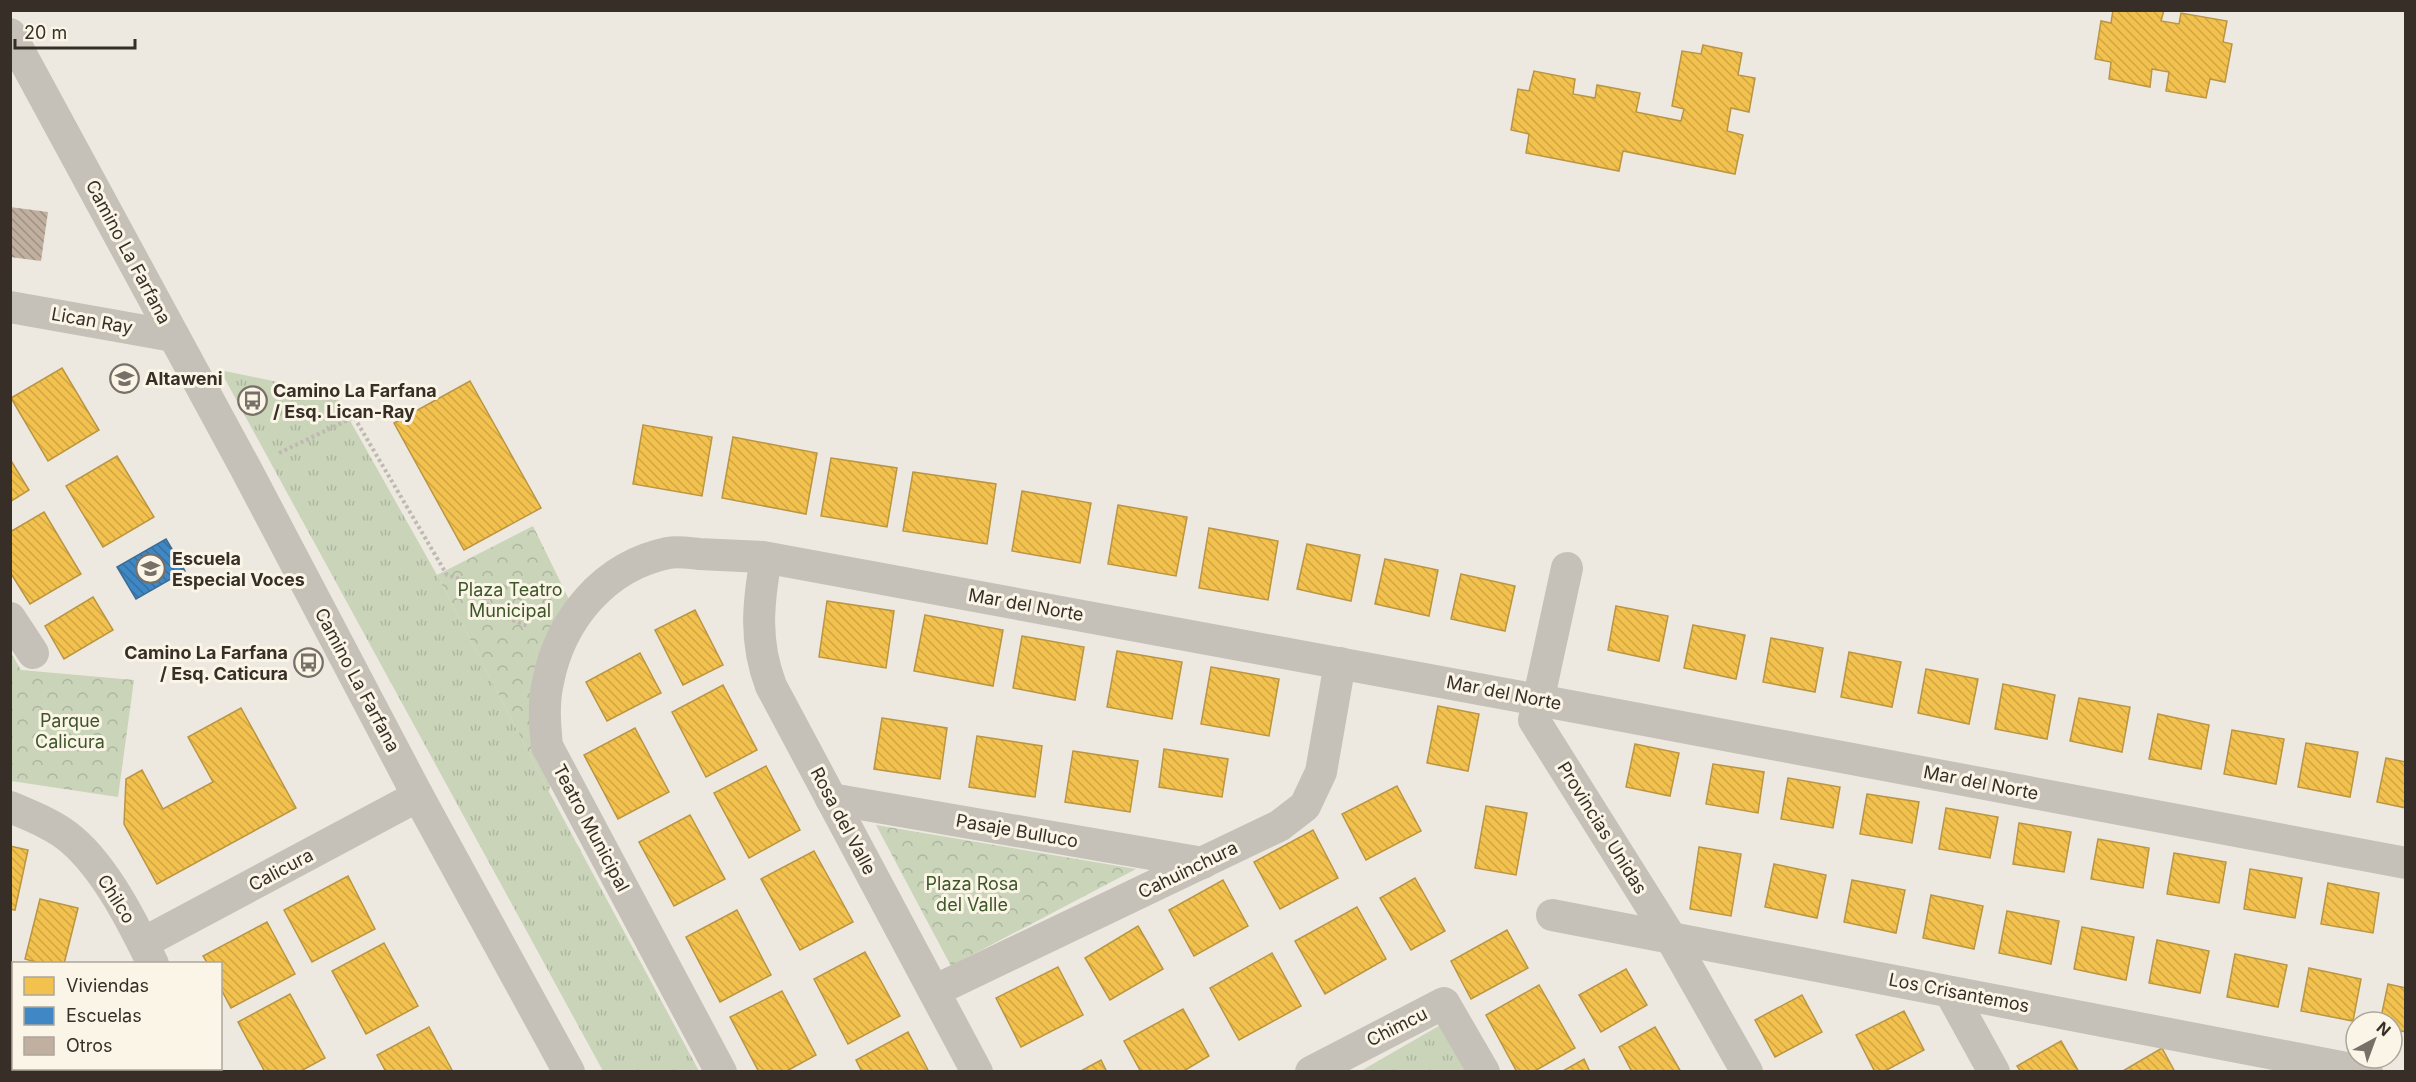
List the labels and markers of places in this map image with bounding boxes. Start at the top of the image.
school or university icon: Altaweni [108,363,140,395]
place label: Altaweni [145,368,223,389]
place label: Camino La Farfana / Esq. Lican-Ray [273,380,437,422]
bus stop icon: Camino La Farfana / Esq. Lican-Ray [236,385,268,417]
place label: Escuela Especial Voces [172,548,305,590]
school or university icon: Escuela Especial Voces [135,553,167,585]
place label: Camino La Farfana / Esq. Caticura [124,642,288,684]
bus stop icon: Camino La Farfana / Esq. Caticura [293,647,325,679]

